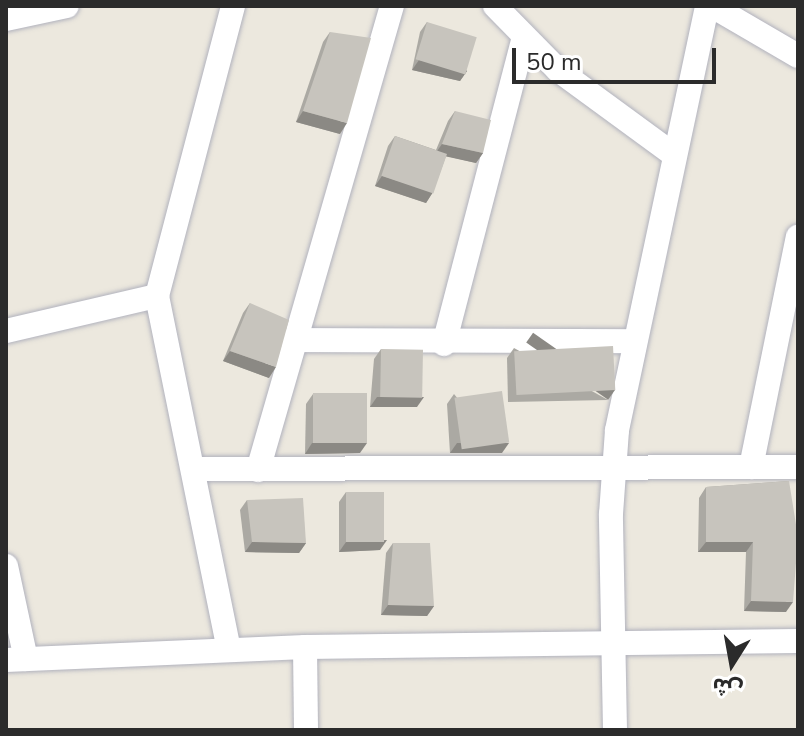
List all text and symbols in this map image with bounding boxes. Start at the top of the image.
scale bar [516,32,720,82]
text: 50 m [526,46,582,78]
north arrow [692,624,772,704]
text: ش [710,670,745,705]

